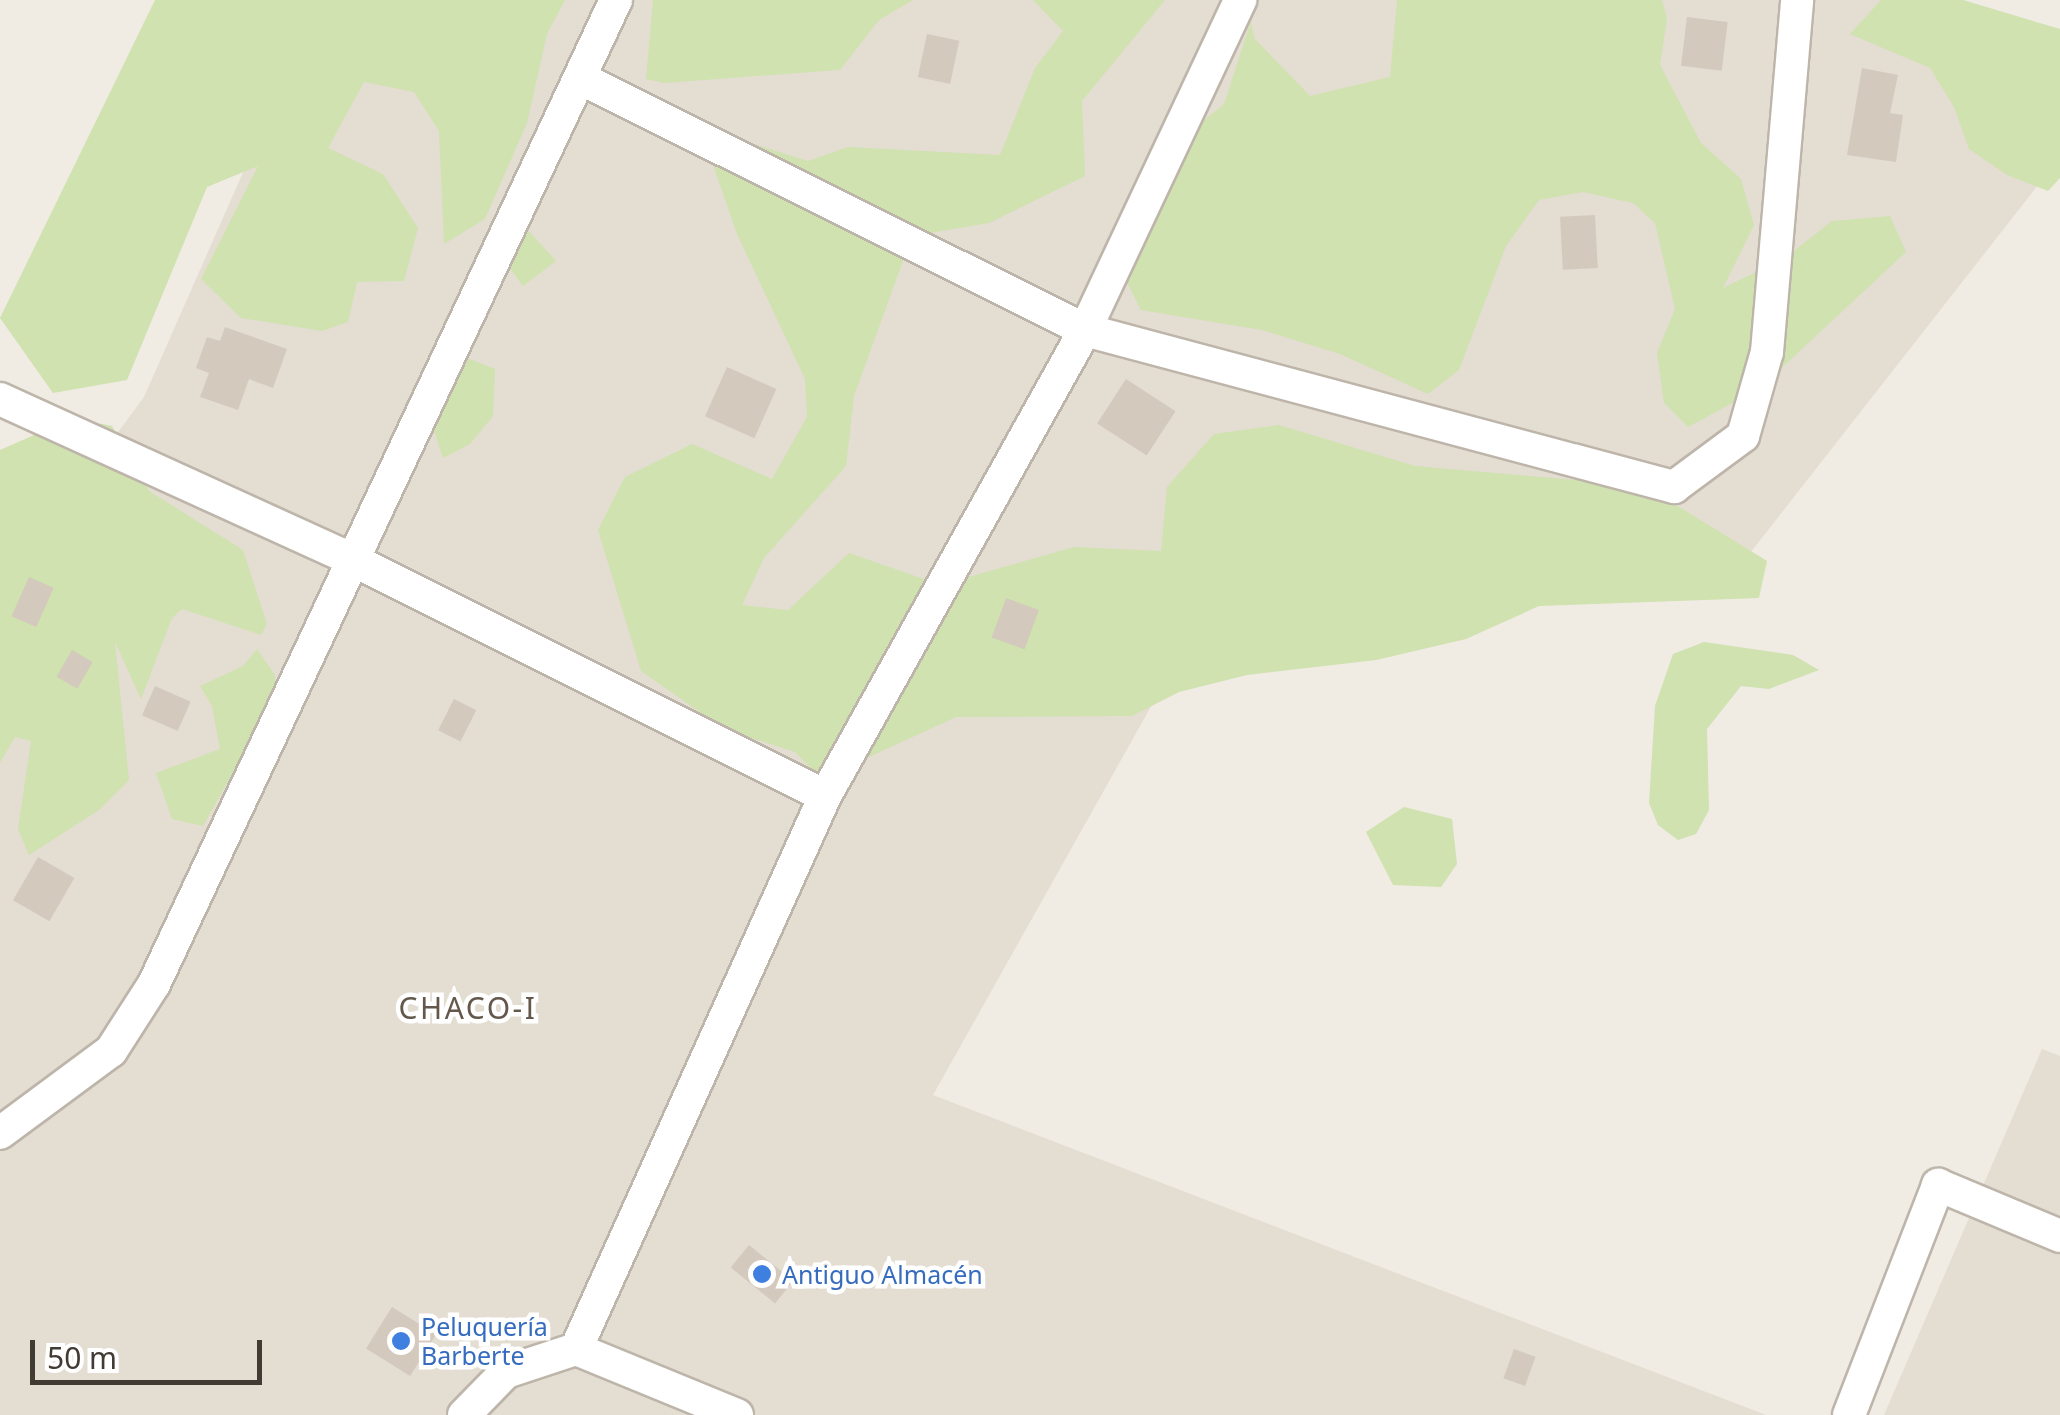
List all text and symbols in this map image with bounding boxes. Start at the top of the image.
district label: CHACO-I [399,990,537,1026]
place label: Antiguo Almacén [782,1259,983,1289]
marker: Antiguo Almacén [751,1263,773,1285]
place label: Peluquería Barberte [421,1312,548,1371]
scale bar [35,1320,268,1382]
marker: Peluquería Barberte [390,1330,412,1352]
text: 50 m [47,1337,117,1378]

